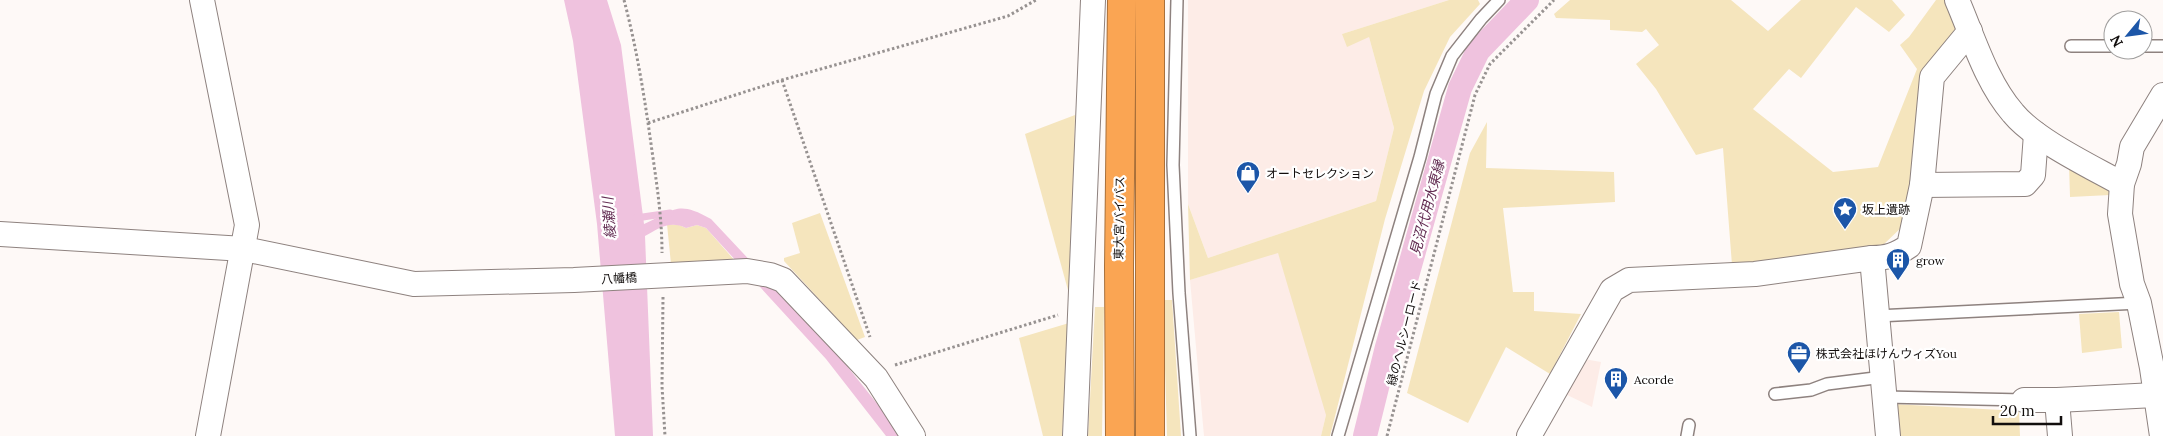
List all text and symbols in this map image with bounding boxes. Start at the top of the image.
north arrow [2103,10,2153,60]
text: N [2106,32,2127,50]
water label: 見沼代用水東縁 [1406,156,1449,258]
shop icon: オートセレクション [1235,160,1261,194]
place label: オートセレクション [1266,166,1374,181]
street label: 東大宮バイパス [1111,176,1127,260]
water label: 綾瀬川 [598,194,619,240]
place icon: 坂上遺跡 [1832,196,1858,230]
place label: 坂上遺跡 [1862,202,1910,217]
building icon: grow [1885,247,1911,281]
place label: grow [1916,253,1945,268]
street label: 八幡橋 [601,270,637,286]
street label: 緑のヘルシーロード [1384,279,1424,387]
office icon: 株式会社ほけんウィズYou [1786,340,1812,374]
place label: 株式会社ほけんウィズYou [1816,346,1957,361]
building icon: Acorde [1603,366,1629,400]
place label: Acorde [1633,372,1674,387]
scale bar [1993,394,2060,426]
text: 20 m [2000,401,2035,420]

